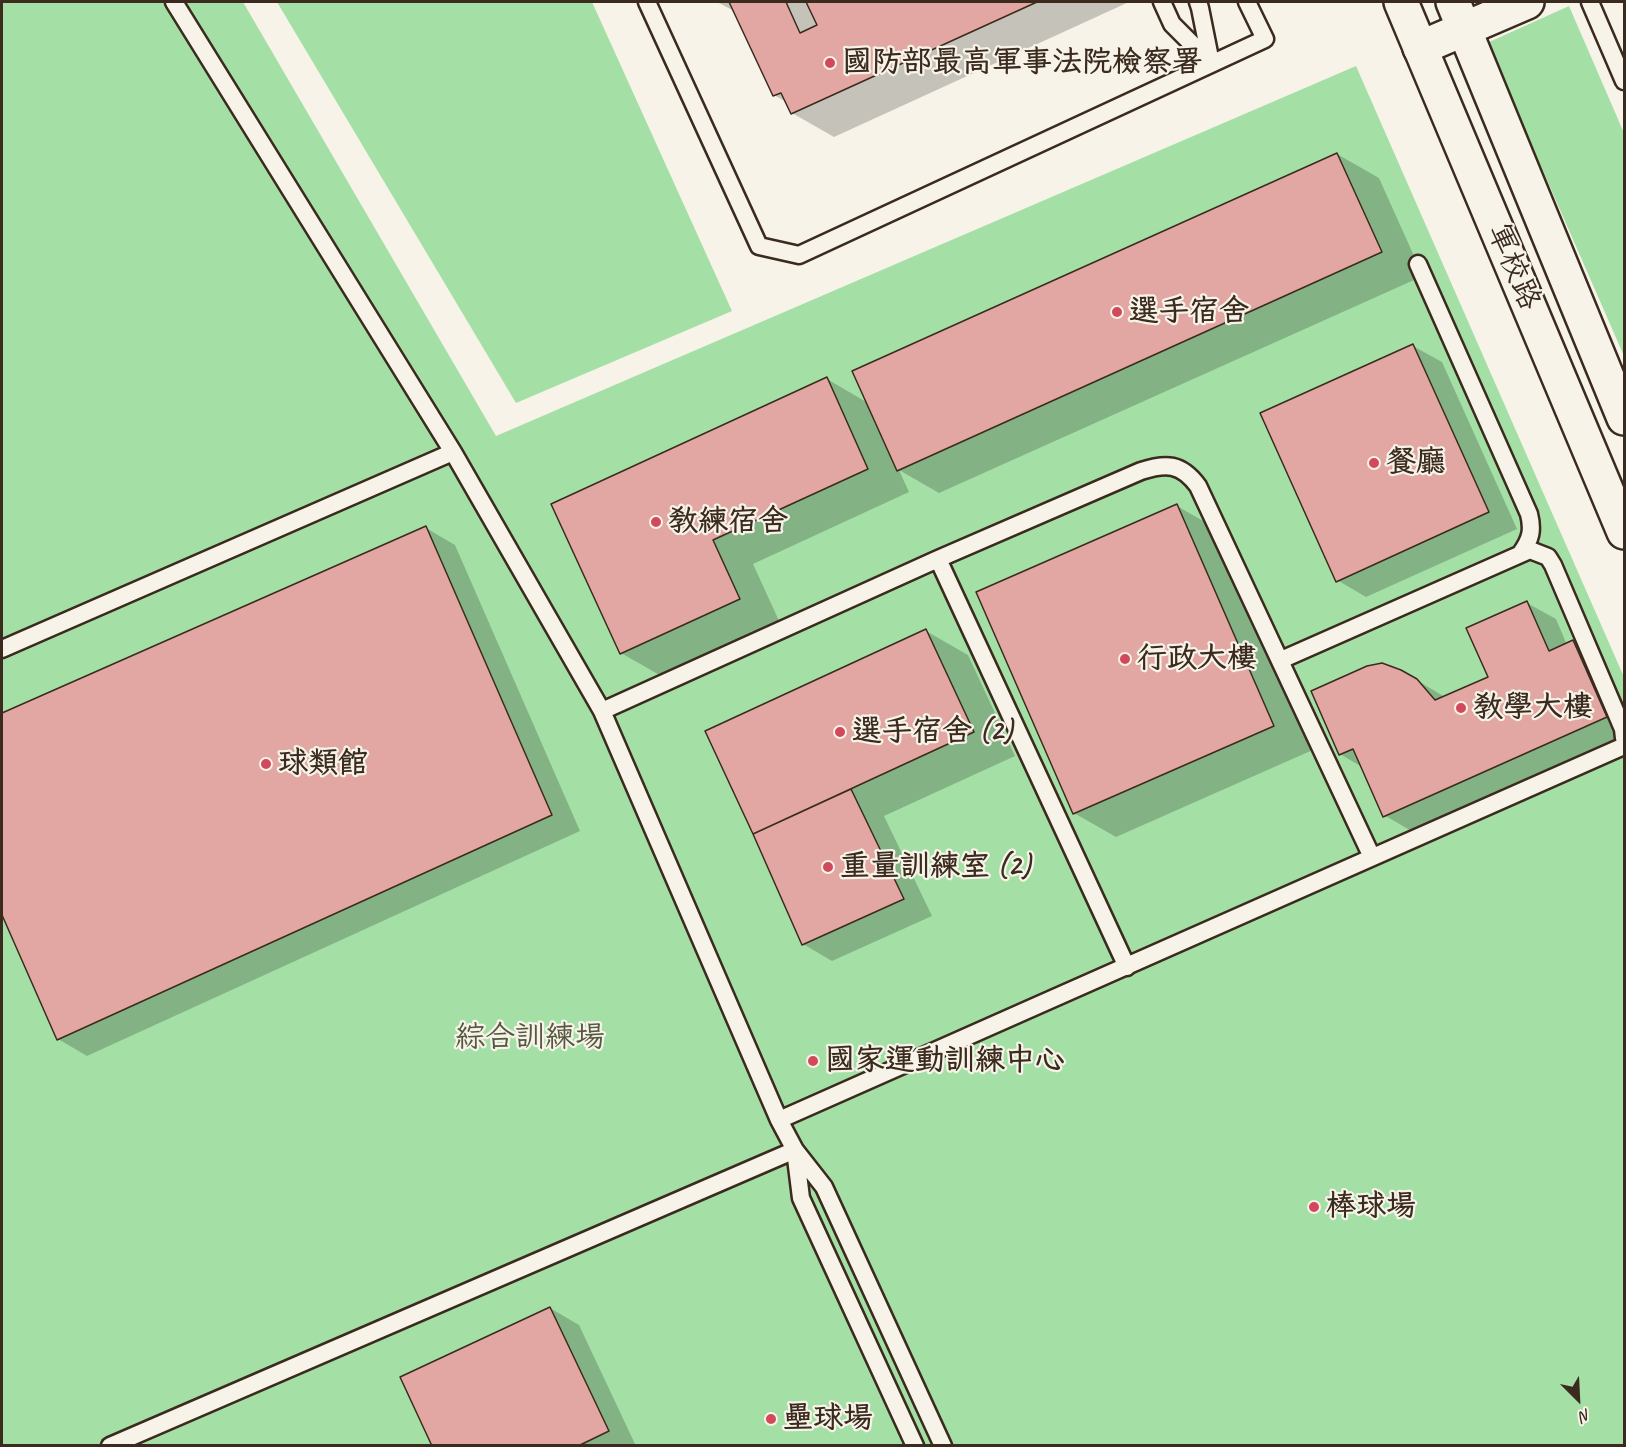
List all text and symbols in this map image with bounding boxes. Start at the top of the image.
place label: 國防部最高軍事法院檢察署 [842,45,1202,81]
marker: 國防部最高軍事法院檢察署 [823,56,837,70]
street label: 軍校路 [1479,219,1547,315]
place label: 選手宿舍 [1129,294,1249,330]
marker: 選手宿舍 [1110,305,1124,319]
place label: 餐廳 [1386,445,1446,481]
marker: 餐廳 [1367,456,1381,470]
place label: 教練宿舍 [668,504,788,540]
marker: 教練宿舍 [649,515,663,529]
place label: 行政大樓 [1137,641,1257,677]
marker: 行政大樓 [1118,652,1132,666]
place label: 教學大樓 [1473,690,1593,726]
marker: 教學大樓 [1454,701,1468,715]
place label: 選手宿舍 (2) [852,714,1013,750]
marker: 選手宿舍 (2) [833,725,847,739]
place label: 球類館 [278,746,368,782]
marker: 球類館 [259,757,273,771]
place label: 重量訓練室 (2) [840,849,1031,885]
marker: 重量訓練室 (2) [821,860,835,874]
park label: 綜合訓練場 [455,1020,605,1056]
place label: 國家運動訓練中心 [825,1043,1065,1079]
marker: 國家運動訓練中心 [806,1054,820,1068]
place label: 棒球場 [1326,1189,1416,1225]
marker: 棒球場 [1307,1200,1321,1214]
north arrow [1548,1369,1608,1429]
place label: 壘球場 [783,1401,873,1437]
text: N [1577,1404,1594,1427]
marker: 壘球場 [764,1412,778,1426]

